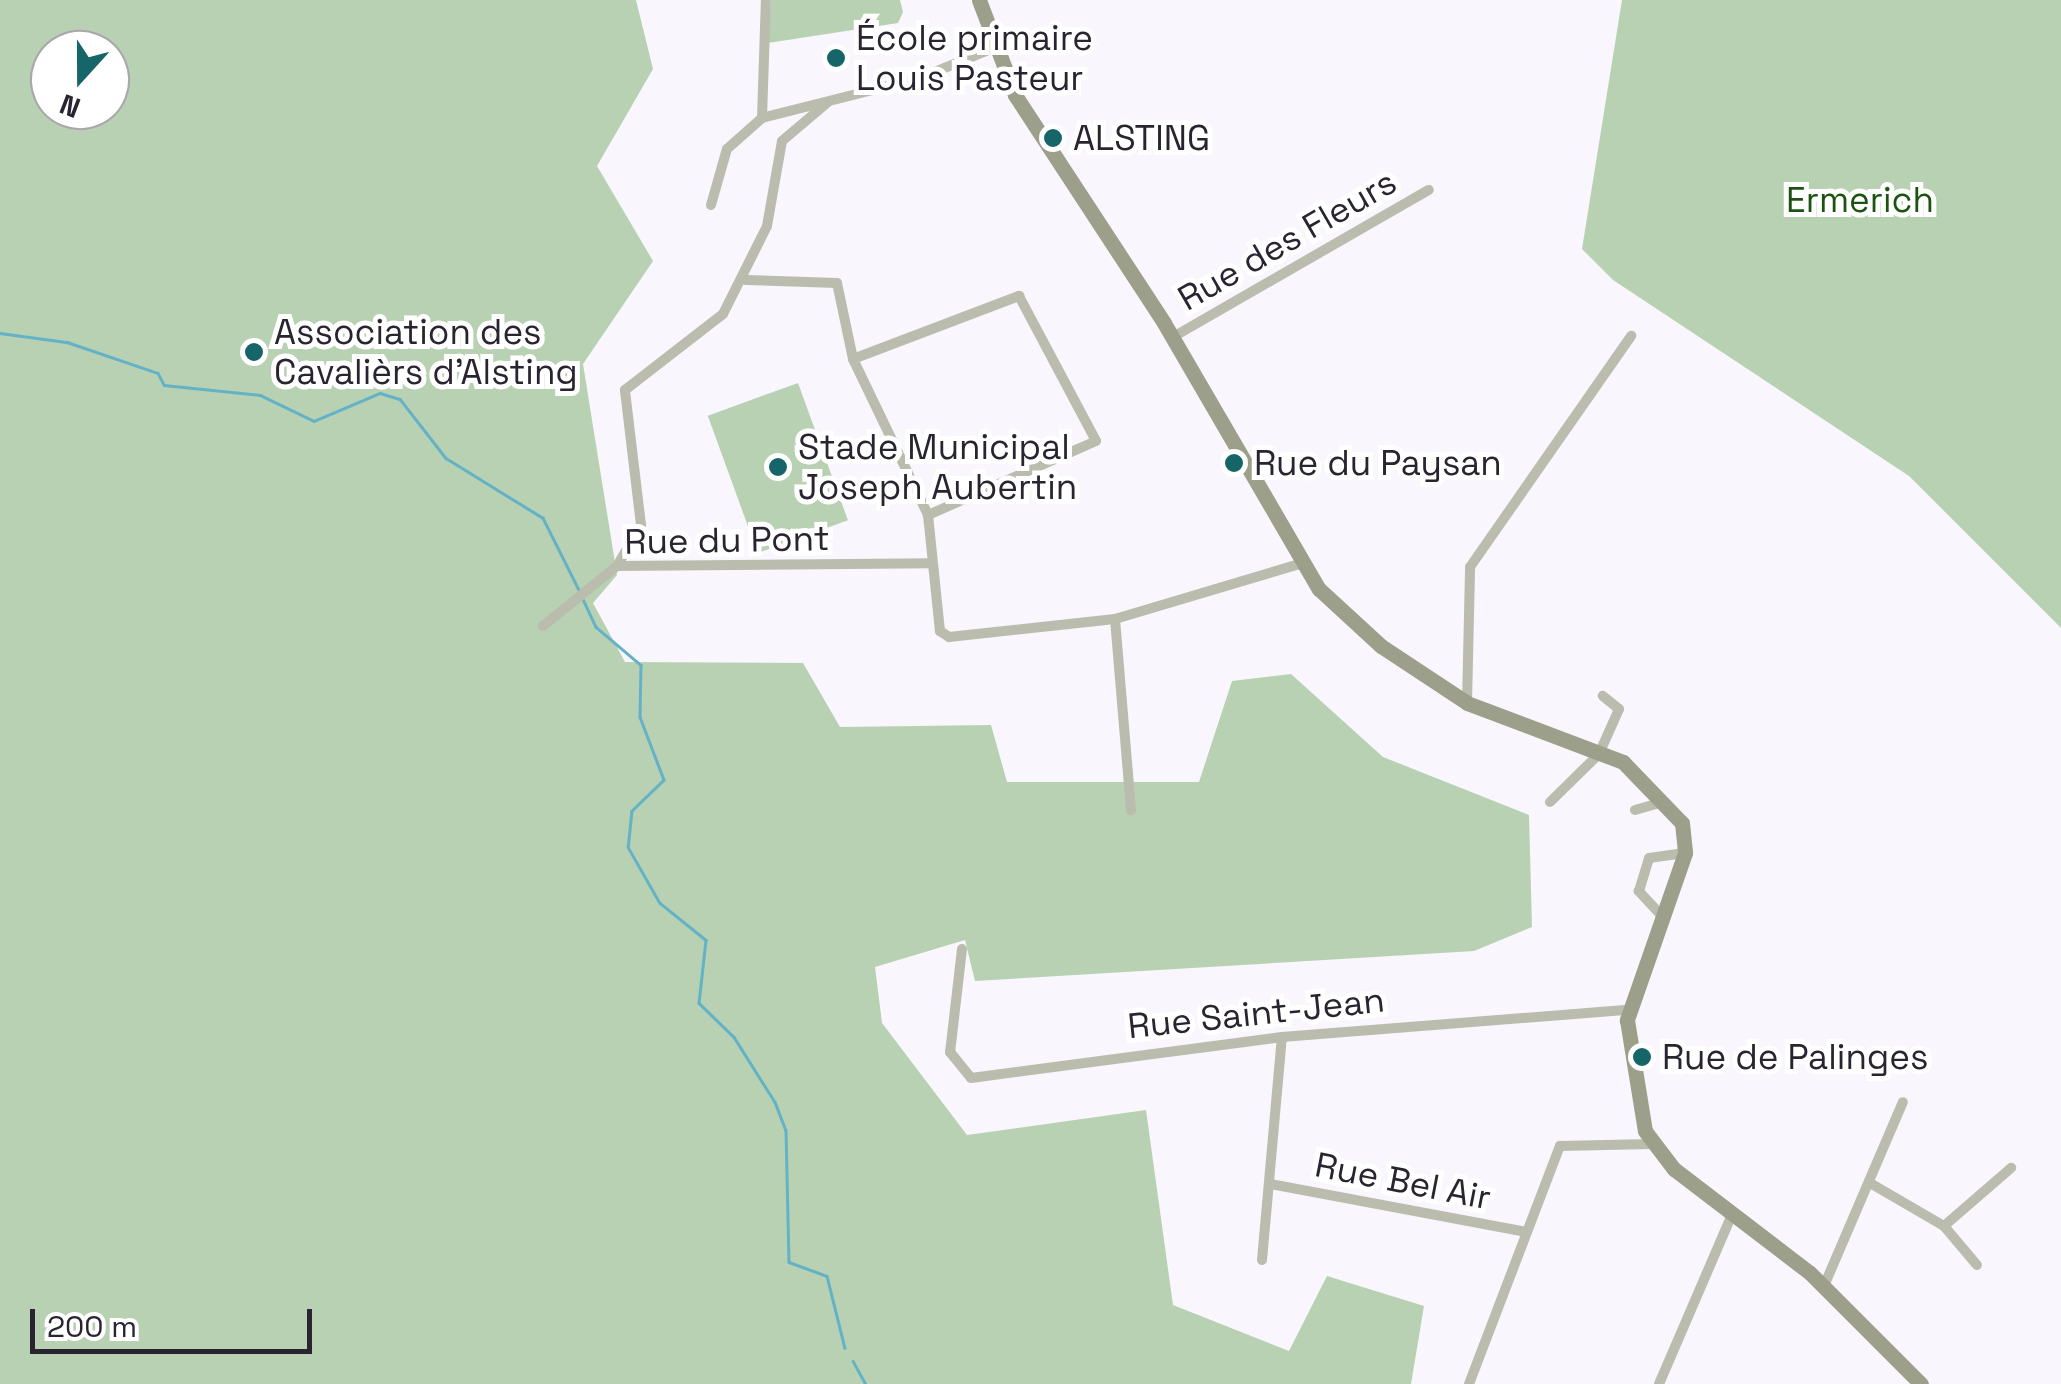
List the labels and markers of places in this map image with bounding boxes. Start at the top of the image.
place label: École primaire Louis Pasteur [856,17,1093,99]
marker: École primaire Louis Pasteur [825,47,847,69]
place label: ALSTING [1073,117,1210,159]
marker: ALSTING [1042,127,1064,149]
place label: Association des Cavalièrs d'Alsting [274,311,578,393]
marker: Association des Cavalièrs d'Alsting [243,341,265,363]
place label: Stade Municipal Joseph Aubertin [798,426,1078,508]
place label: Rue du Paysan [1254,442,1502,484]
marker: Rue du Paysan [1223,452,1245,474]
marker: Stade Municipal Joseph Aubertin [767,456,789,478]
place label: Rue de Palinges [1662,1036,1928,1078]
marker: Rue de Palinges [1631,1046,1653,1068]

